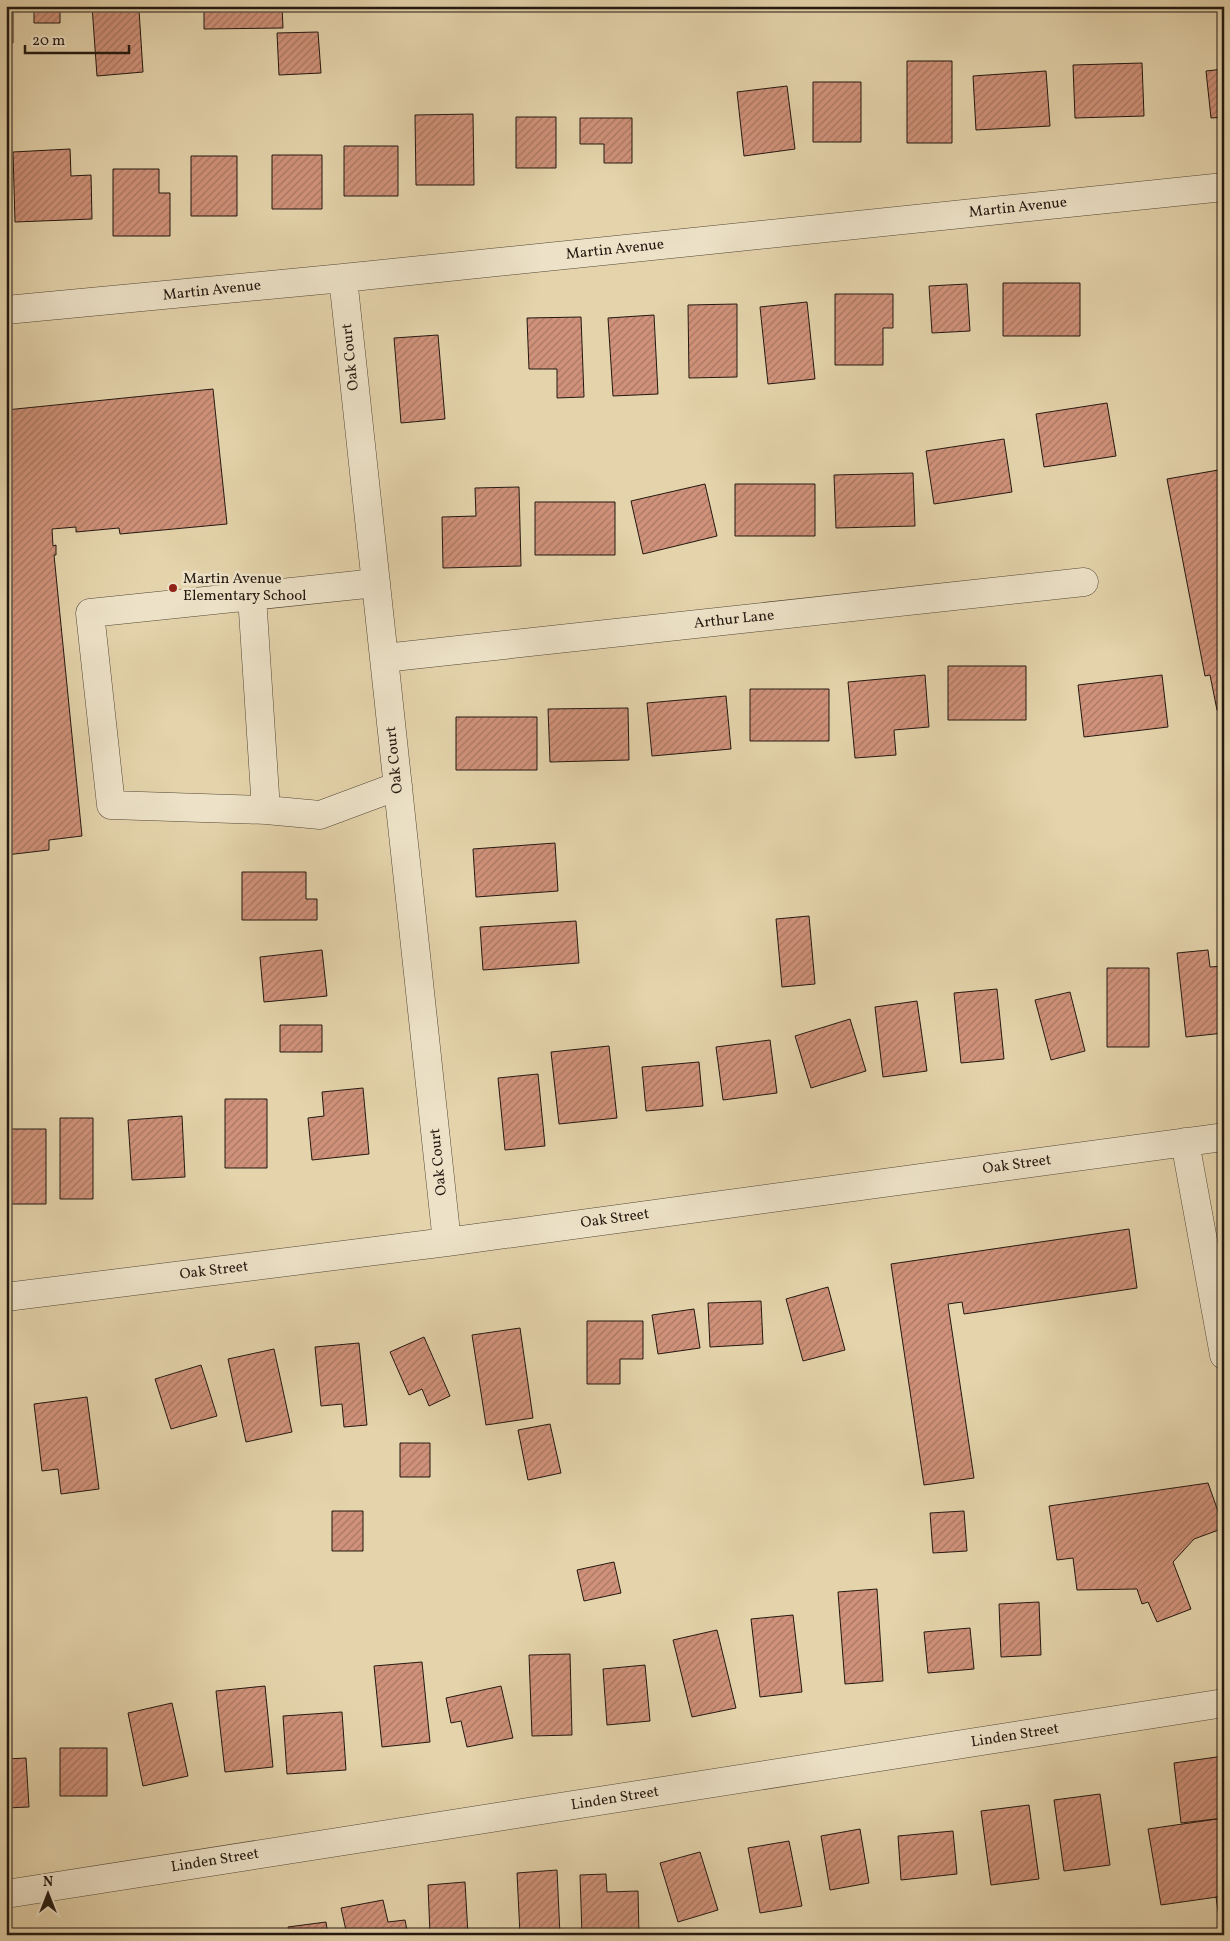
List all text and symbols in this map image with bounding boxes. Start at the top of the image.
scale bar [25,22,129,54]
text: 20 m [32,31,65,52]
street label: Martin Avenue [968,192,1068,224]
street label: Martin Avenue [565,234,665,266]
street label: Martin Avenue [162,275,262,307]
street label: Oak Court [337,322,365,392]
place label: Martin Avenue Elementary School [183,569,306,607]
marker: Martin Avenue Elementary School [167,582,179,594]
street label: Arthur Lane [693,605,775,635]
street label: Oak Court [381,725,409,795]
street label: Oak Court [425,1127,453,1197]
street label: Oak Street [981,1150,1053,1180]
street label: Oak Street [579,1204,651,1234]
street label: Oak Street [179,1256,249,1286]
street label: Linden Street [970,1719,1060,1753]
street label: Linden Street [570,1782,660,1816]
street label: Linden Street [170,1844,260,1878]
north arrow [22,1868,72,1918]
text: N [43,1873,53,1892]

